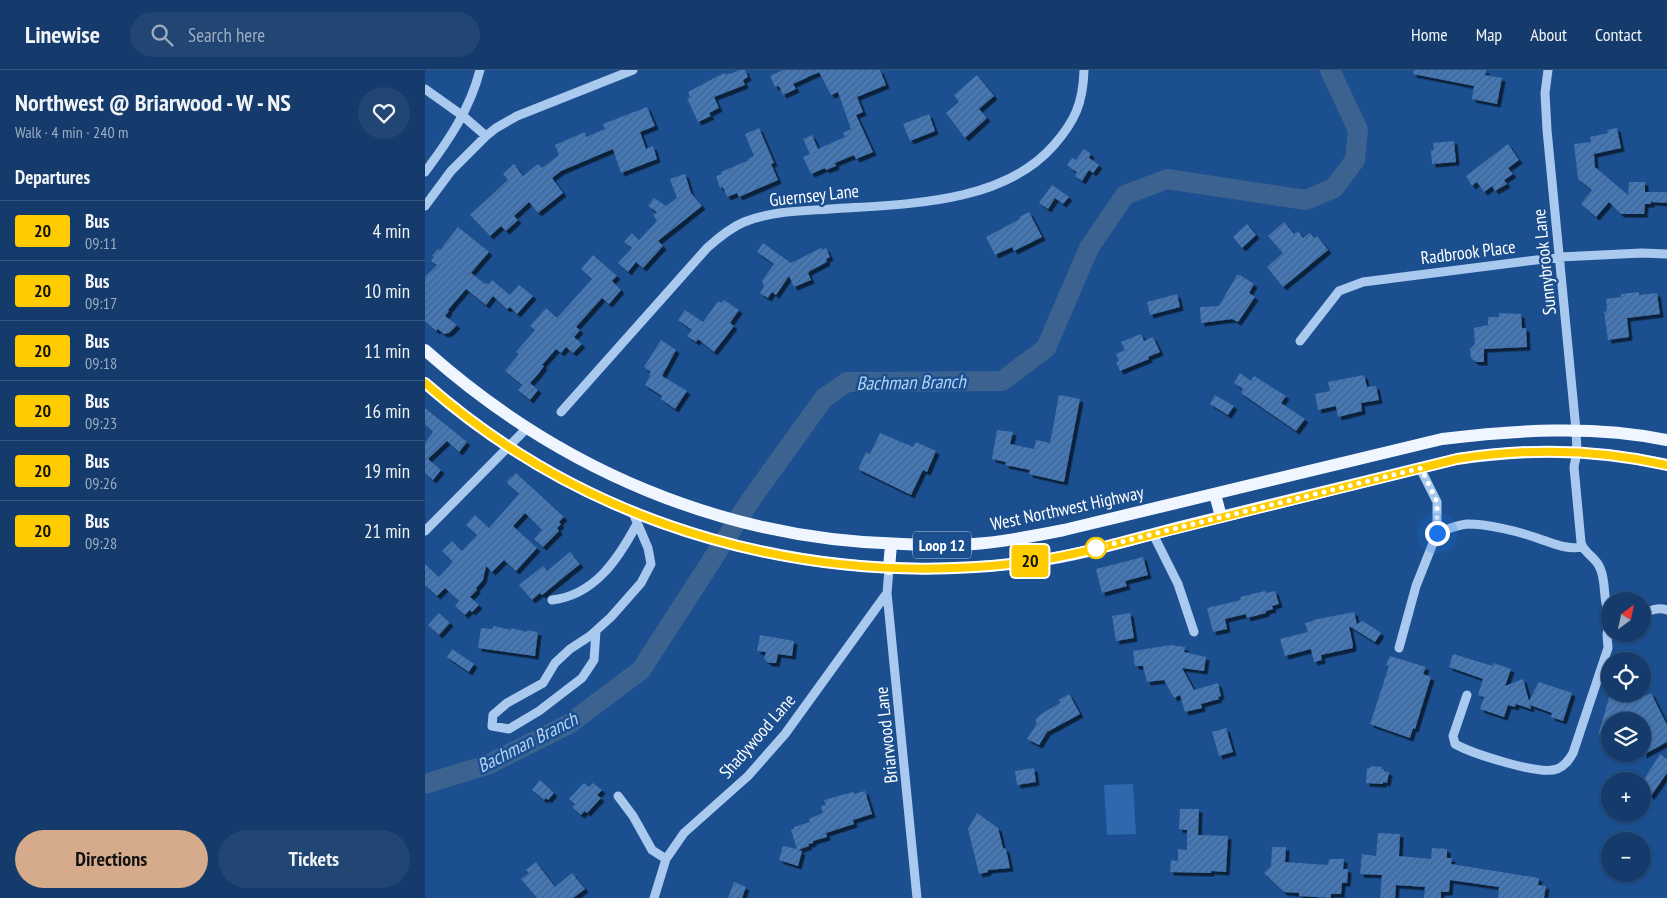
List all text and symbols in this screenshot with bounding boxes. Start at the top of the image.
search box [130,12,480,57]
text: Linewise [25,19,100,50]
icon: search [148,21,176,49]
text: Search here [188,23,265,47]
text: Home [1411,23,1448,46]
text: Map [1476,23,1502,46]
text: About [1530,23,1567,46]
text: Contact [1595,23,1642,46]
text: Northwest @ Briarwood - W - NS [15,87,291,118]
button: heart [358,87,410,139]
text: Walk · 4 min · 240 m [15,122,128,142]
text: Departures [15,165,90,189]
street label: Guernsey Lane [768,179,860,211]
street label: Sunnybrook Lane [1527,208,1561,316]
text: Bus [85,209,109,233]
text: 20 [34,219,51,242]
text: 4 min [373,219,410,243]
text: 09:11 [85,233,117,253]
street label: Radbrook Place [1419,235,1517,269]
text: Bus [85,269,109,293]
text: 20 [34,279,51,302]
text: 10 min [364,279,410,303]
text: 09:17 [85,293,117,313]
text: Bus [85,329,109,353]
text: 20 [34,339,51,362]
text: 11 min [364,339,410,363]
text: 09:18 [85,353,117,373]
water label: Bachman Branch [856,369,967,395]
text: Bus [85,389,109,413]
text: 20 [34,399,51,422]
text: 16 min [364,399,410,423]
text: 09:23 [85,413,117,433]
text: Bus [85,449,109,473]
text: 20 [34,459,51,482]
text: 19 min [364,459,410,483]
text: 09:26 [85,473,117,493]
street label: West Northwest Highway [988,480,1146,535]
text: Bus [85,509,109,533]
text: 20 [34,519,51,542]
text: 21 min [364,519,410,543]
your location [1425,521,1450,546]
road number: Loop 12 [913,532,971,558]
text: 09:28 [85,533,117,553]
unlabelled marker [1085,537,1107,559]
line badge: 20 [1007,545,1053,577]
text: 20 [1021,549,1039,572]
north arrow [1601,592,1651,642]
map controls [1601,592,1651,882]
button: locate [1601,652,1651,702]
street label: Briarwood Lane [870,686,902,784]
street label: Shadywood Lane [714,689,800,783]
water label: Bachman Branch [473,706,583,777]
button: layers [1601,712,1651,762]
button: + [1601,772,1651,822]
button: Directions [15,830,208,888]
button: Tickets [218,830,410,888]
button: − [1601,832,1651,882]

